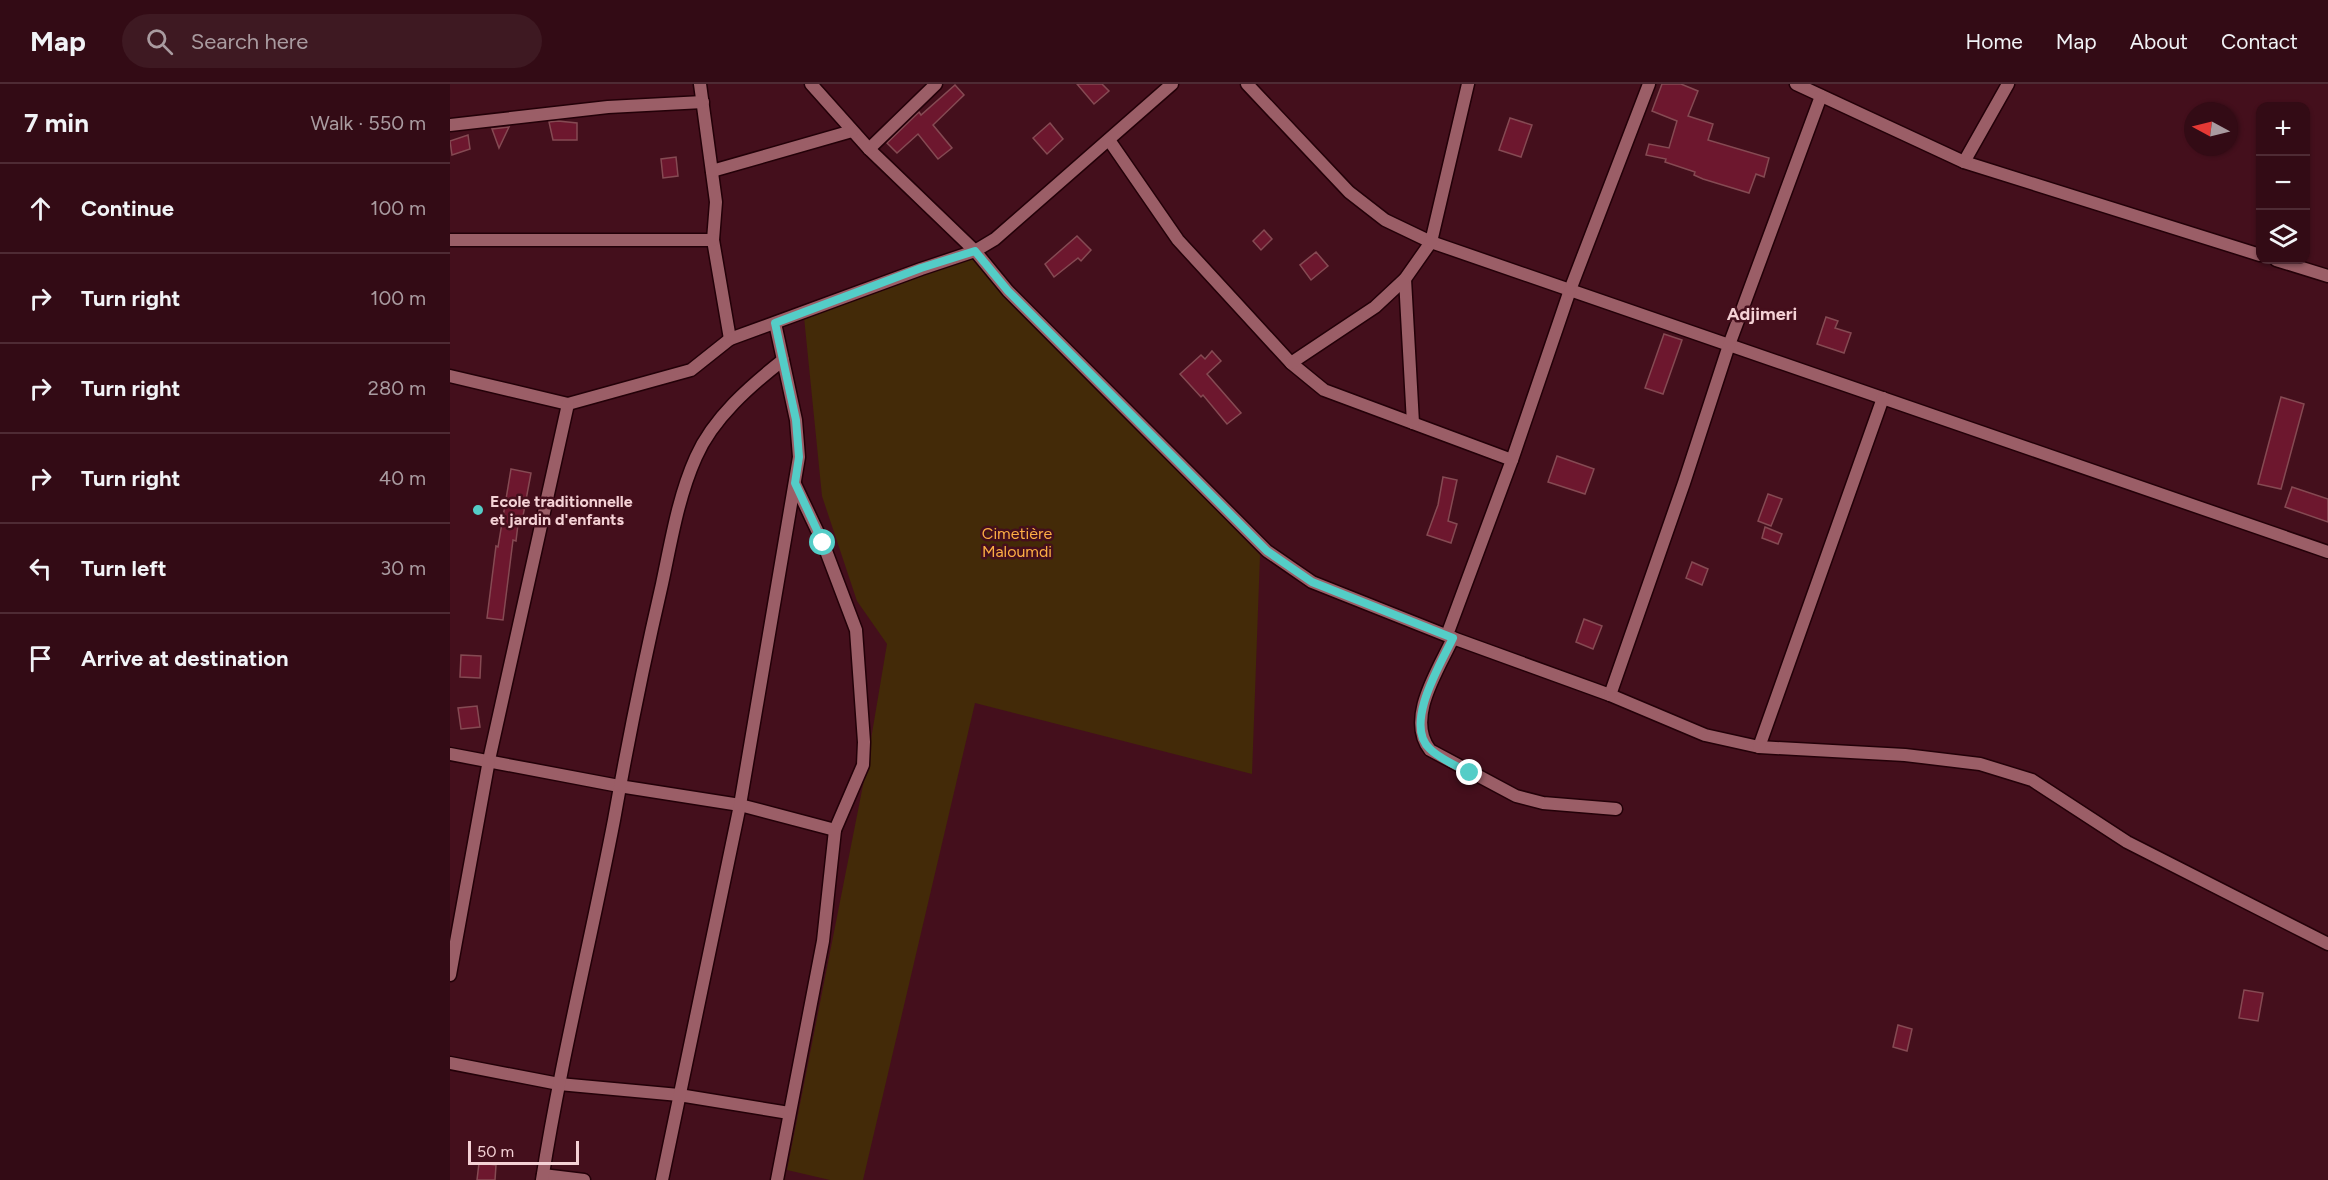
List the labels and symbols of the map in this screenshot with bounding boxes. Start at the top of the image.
north arrow [2184,102,2238,156]
district label: Adjimeri [1727,303,1797,325]
place label: Ecole traditionnelle et jardin d'enfants [490,492,633,529]
marker: Ecole traditionnelle et jardin d'enfants [471,503,485,517]
park label: Cimetière Maloumdi [982,524,1052,561]
route start [809,529,835,555]
route end [1456,759,1482,785]
scale bar [468,1138,579,1166]

